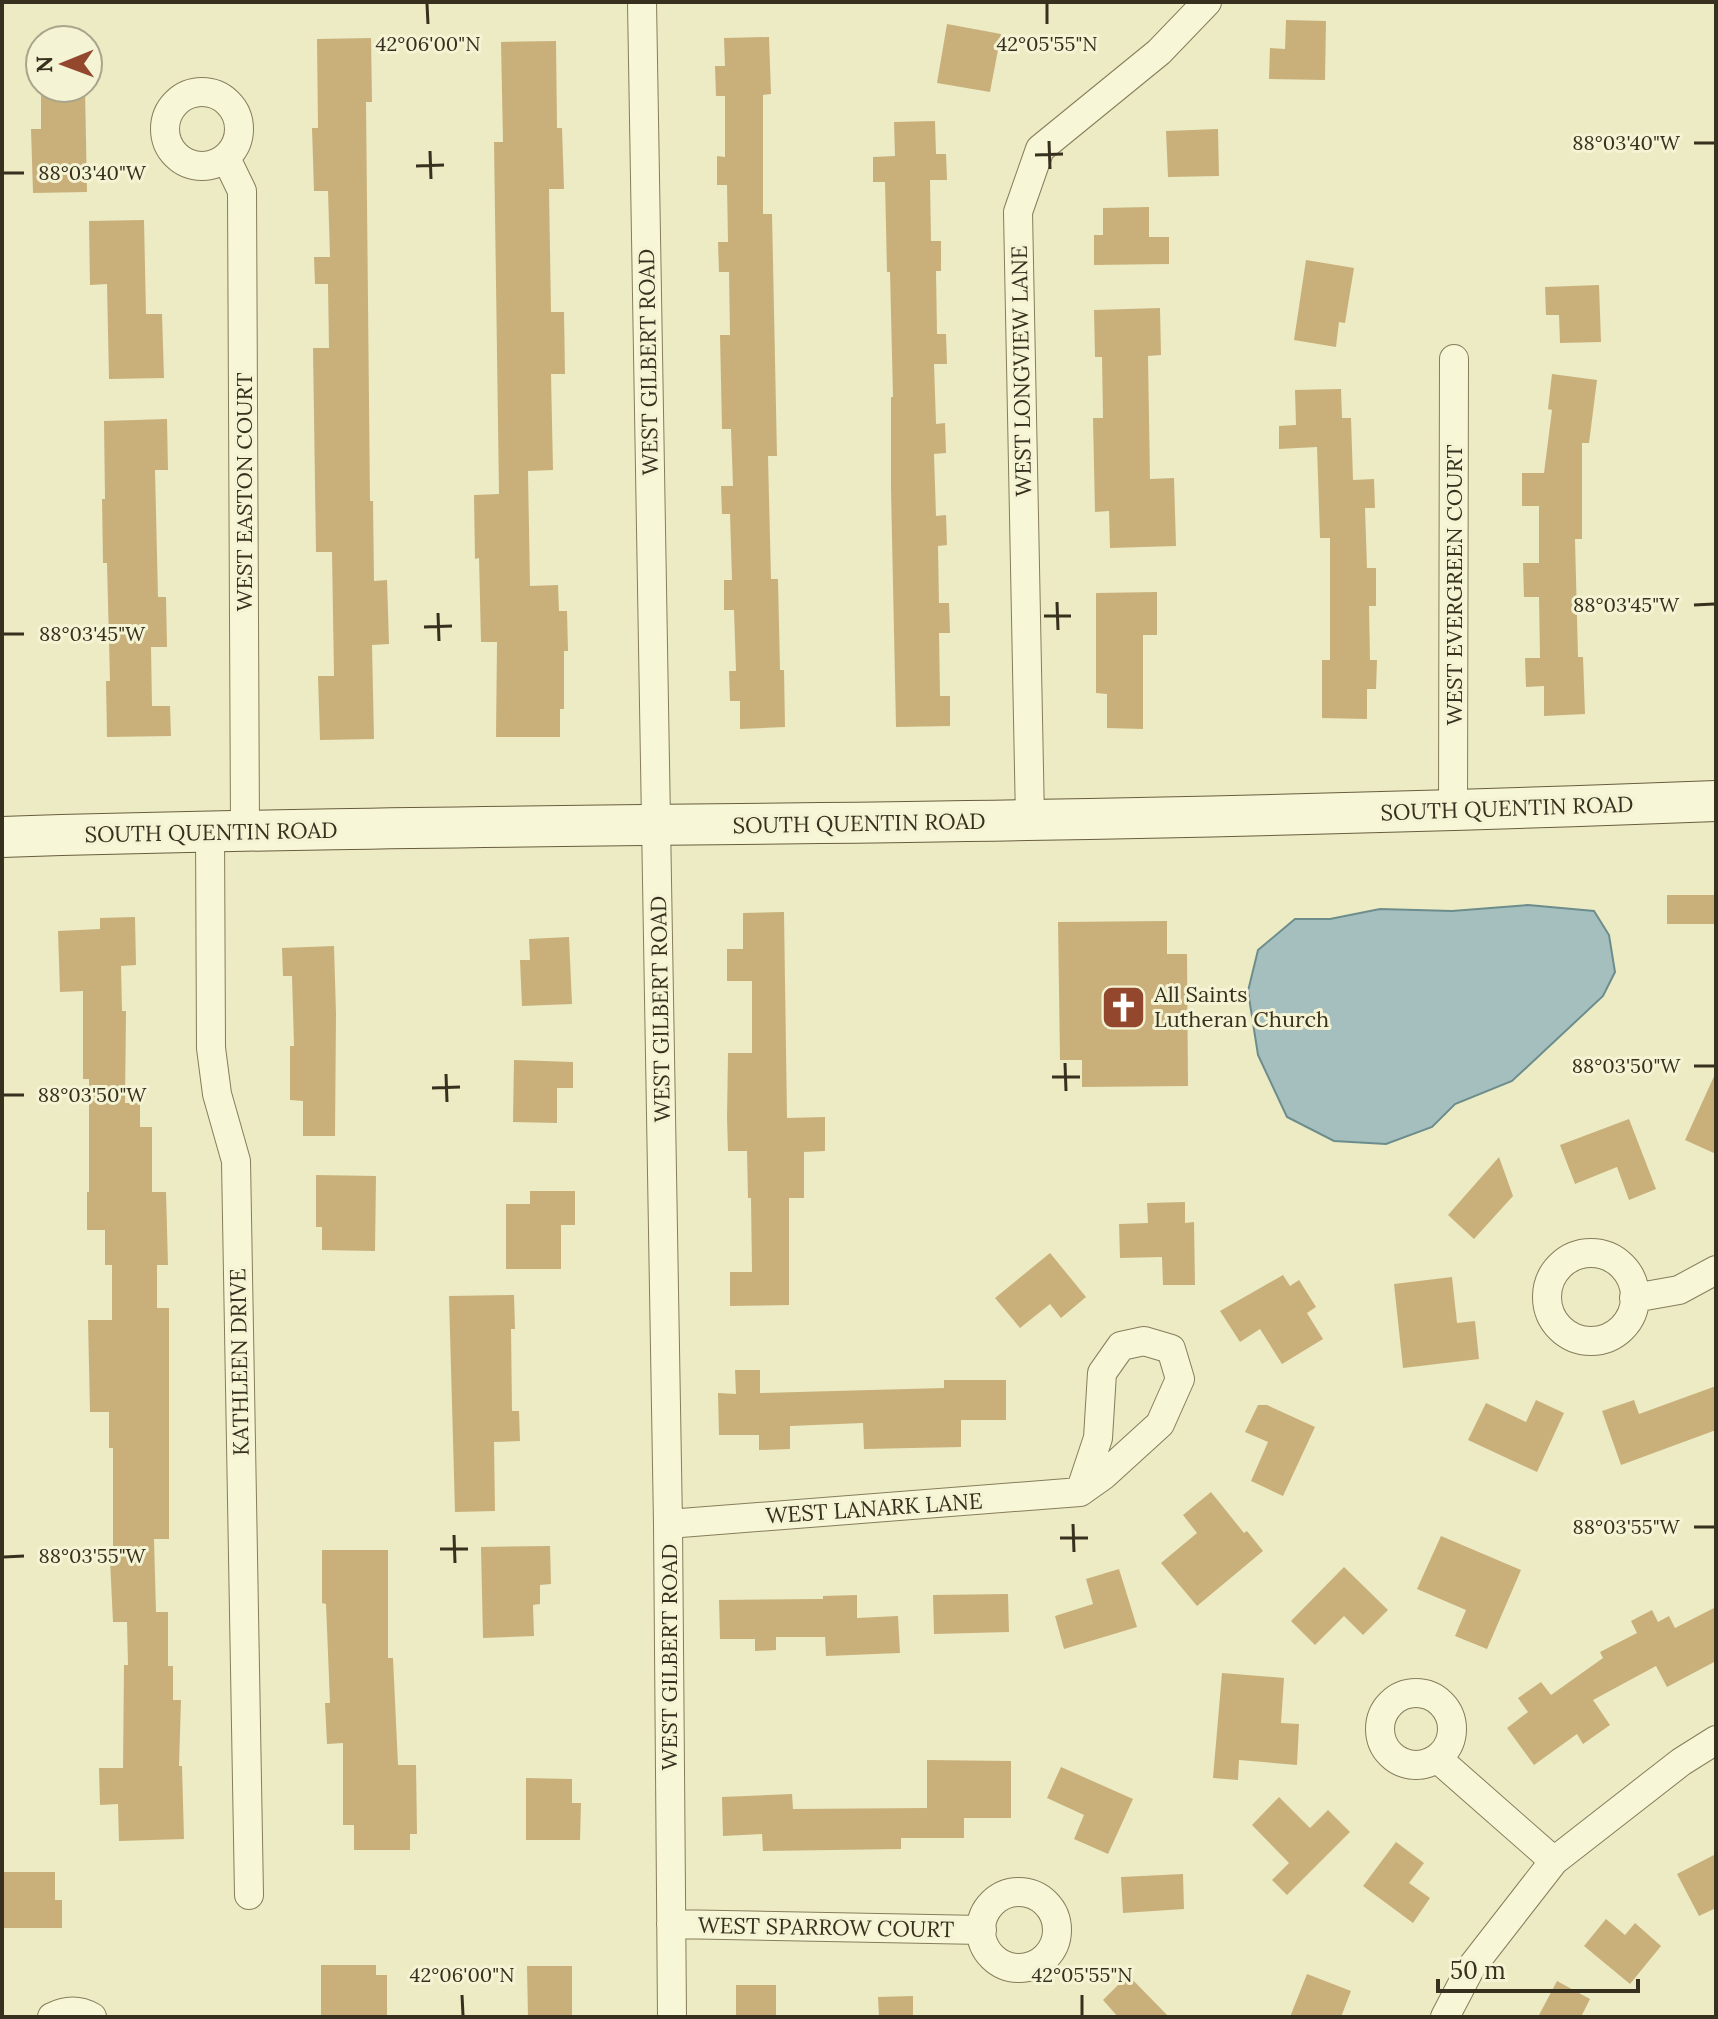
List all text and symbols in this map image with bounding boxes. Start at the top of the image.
north arrow [24,24,104,104]
text: 42°06'00"N [376,31,480,56]
text: 42°05'55"N [996,31,1098,56]
text: N [30,56,58,73]
text: 88°03'40"W [1572,130,1681,155]
text: 88°03'40"W [38,160,147,185]
street label: WEST LONGVIEW LANE [1005,245,1037,497]
street label: WEST GILBERT ROAD [632,248,664,476]
street label: WEST EASTON COURT [230,373,258,611]
street label: WEST EVERGREEN COURT [1440,444,1468,726]
text: 88°03'45"W [1573,592,1680,617]
text: 88°03'45"W [39,621,146,646]
street label: SOUTH QUENTIN ROAD [1380,790,1634,826]
street label: SOUTH QUENTIN ROAD [732,807,986,839]
street label: SOUTH QUENTIN ROAD [84,816,338,848]
street label: WEST GILBERT ROAD [644,895,676,1123]
place label: All Saints Lutheran Church [1153,980,1329,1033]
church icon: All Saints Lutheran Church [1099,983,1147,1031]
text: 88°03'50"W [1572,1053,1681,1078]
text: 88°03'50"W [38,1082,147,1107]
street label: KATHLEEN DRIVE [223,1268,255,1456]
street label: WEST LANARK LANE [765,1486,983,1530]
text: 88°03'55"W [1573,1514,1681,1539]
text: 88°03'55"W [39,1543,147,1568]
street label: WEST GILBERT ROAD [655,1544,683,1770]
street label: WEST SPARROW COURT [698,1911,954,1943]
scale bar [1438,1943,1638,1993]
text: 50 m [1450,1955,1506,1986]
text: 42°06'00"N [410,1962,514,1987]
text: 42°05'55"N [1031,1962,1133,1987]

